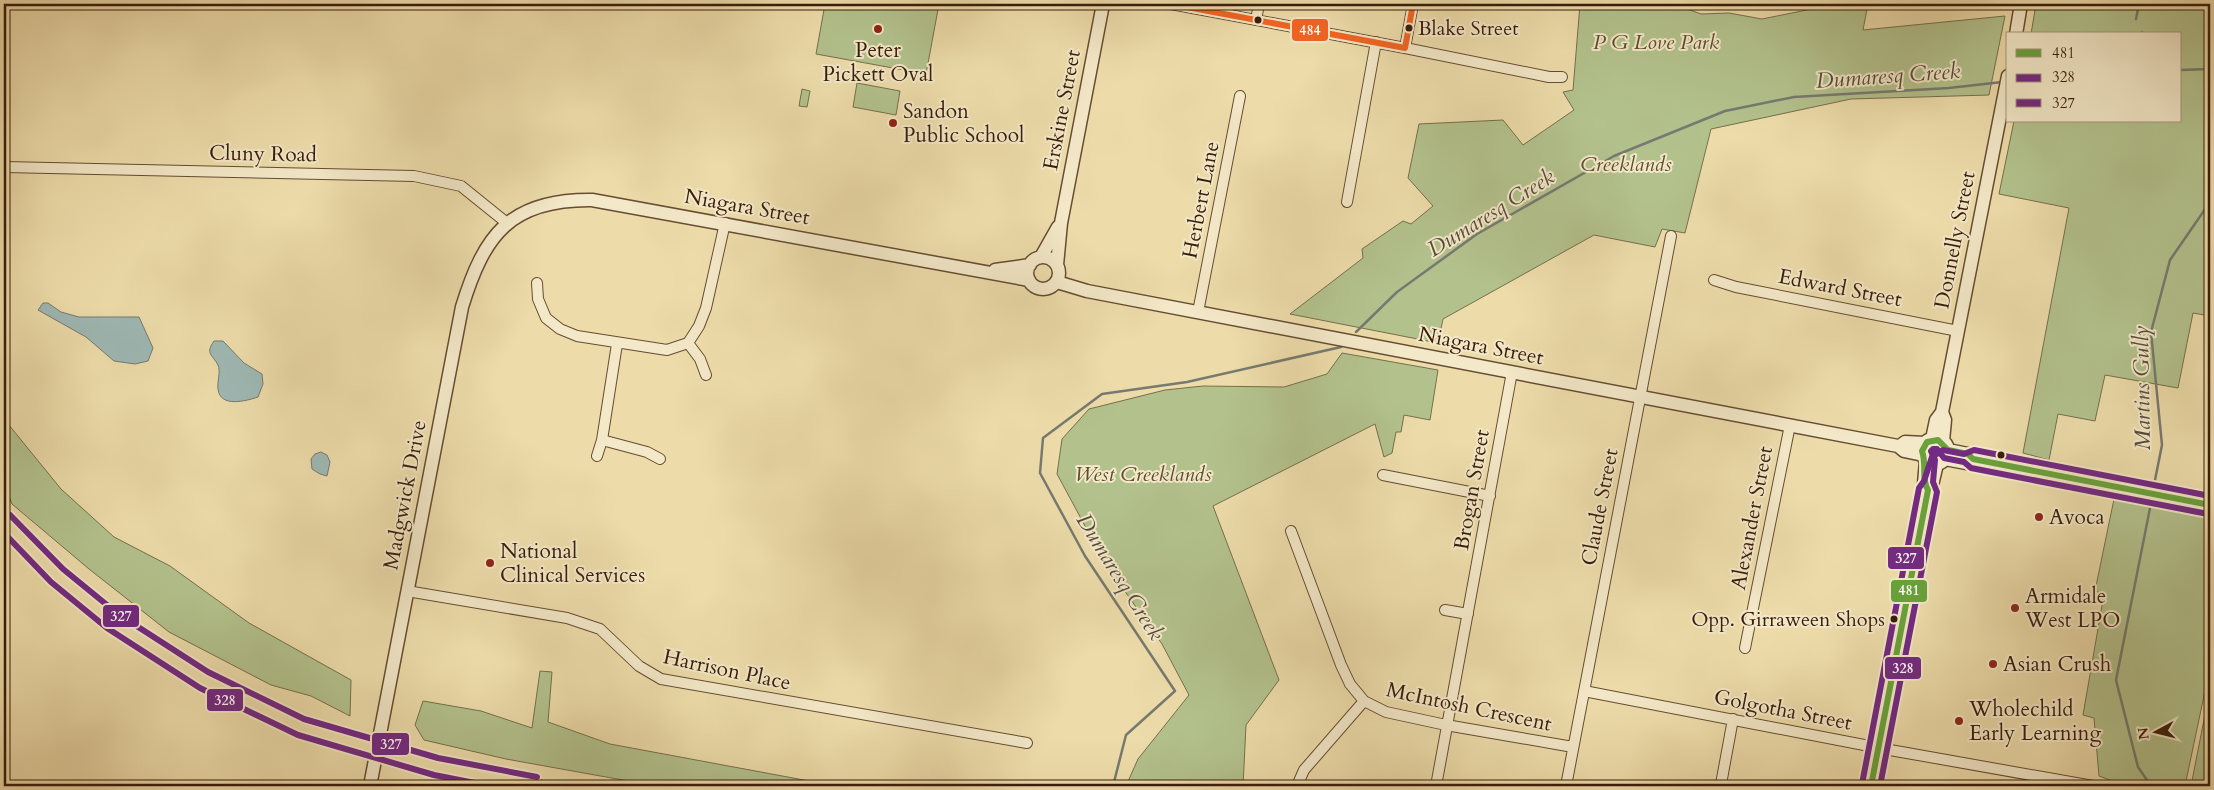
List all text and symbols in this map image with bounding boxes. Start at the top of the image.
unlabelled marker [1253,15,1263,25]
place label: Blake Street [1418,15,1519,42]
line badge: 484 [1291,18,1329,42]
text: 484 [1299,21,1321,40]
marker: Peter Pickett Oval [872,23,884,35]
marker: Blake Street [1404,23,1414,33]
park label: P G Love Park [1593,28,1720,57]
legend [2006,32,2182,122]
place label: Peter Pickett Oval [823,36,933,89]
text: 481 [2052,43,2075,63]
street label: Erskine Street [1036,47,1088,173]
water label: Dumaresq Creek [1815,56,1961,96]
text: 328 [2052,67,2075,87]
text: 327 [2052,93,2075,113]
place label: Sandon Public School [903,97,1024,150]
marker: Sandon Public School [887,117,899,129]
street label: Cluny Road [209,139,317,169]
street label: Herbert Lane [1175,139,1227,261]
park label: Creeklands [1580,150,1672,179]
water label: Dumaresq Creek [1422,162,1560,264]
street label: Donnelly Street [1927,168,1983,311]
street label: Niagara Street [682,182,812,232]
street label: Edward Street [1776,262,1904,314]
street label: Niagara Street [1416,320,1546,372]
water label: Martins Gully [2126,325,2158,451]
street label: Madgwick Drive [376,418,434,572]
street label: Brogan Street [1447,427,1497,553]
street label: Alexander Street [1724,443,1780,592]
street label: Claude Street [1574,446,1626,568]
unlabelled marker [1996,450,2006,460]
park label: West Creeklands [1074,460,1212,489]
place label: Avoca [2049,503,2105,532]
water label: Dumaresq Creek [1069,508,1171,646]
marker: Avoca [2033,511,2045,523]
place label: National Clinical Services [500,537,645,590]
line badge: 327 [1887,546,1925,570]
text: 327 [1895,549,1917,568]
marker: National Clinical Services [484,557,496,569]
line badge: 481 [1890,579,1928,603]
text: 481 [1898,581,1920,600]
place label: Armidale West LPO [2024,582,2120,635]
marker: Armidale West LPO [2009,602,2021,614]
line badge: 327 [102,604,140,628]
place label: Opp. Girraween Shops [1691,606,1885,633]
text: 327 [110,607,132,626]
marker: Opp. Girraween Shops [1889,614,1899,624]
street label: Harrison Place [661,642,793,698]
place label: Asian Crush [2003,650,2112,679]
line badge: 328 [1884,656,1922,680]
marker: Asian Crush [1987,658,1999,670]
text: 328 [1892,659,1914,678]
street label: McIntosh Crescent [1384,675,1555,739]
street label: Golgotha Street [1712,682,1855,738]
line badge: 328 [206,688,244,712]
text: 328 [214,691,236,710]
place label: Wholechild Early Learning [1968,695,2102,748]
north arrow [2132,708,2182,758]
marker: Wholechild Early Learning [1953,715,1965,727]
text: N [2133,726,2154,741]
line badge: 327 [371,732,410,756]
text: 327 [380,735,402,754]

